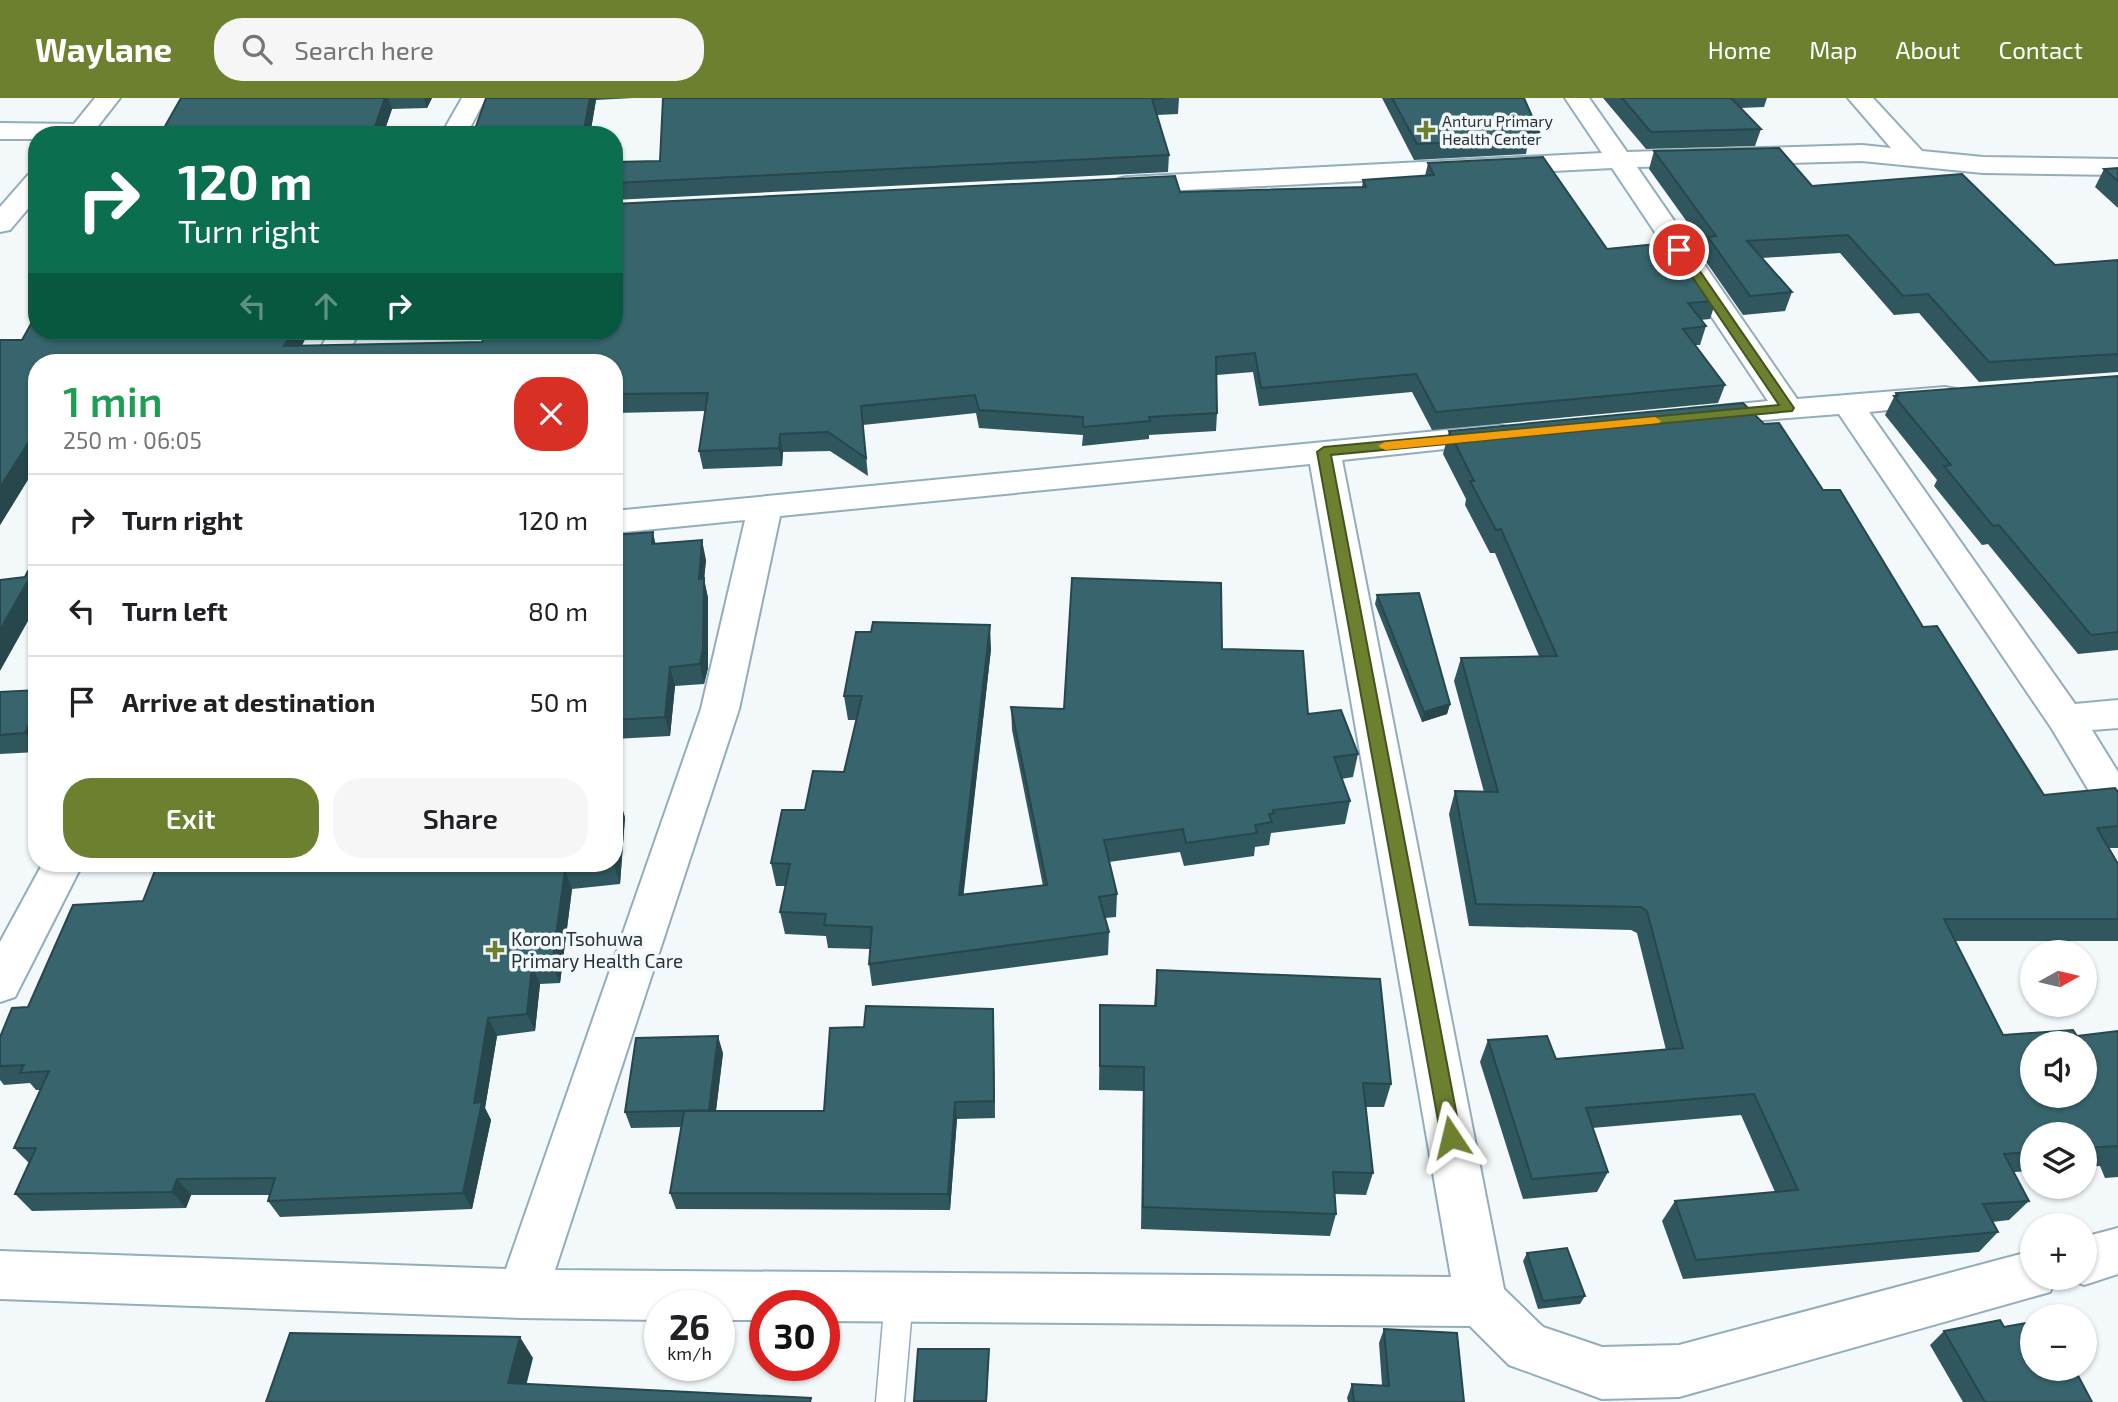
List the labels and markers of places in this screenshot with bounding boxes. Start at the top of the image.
place label: Anturu Primary Health Center [1442,111,1554,148]
marker: Anturu Primary Health Center [1416,120,1436,140]
pin [1649,220,1709,280]
place label: Koron Tsohuwa Primary Health Care [511,927,683,972]
marker: Koron Tsohuwa Primary Health Care [485,940,505,960]

